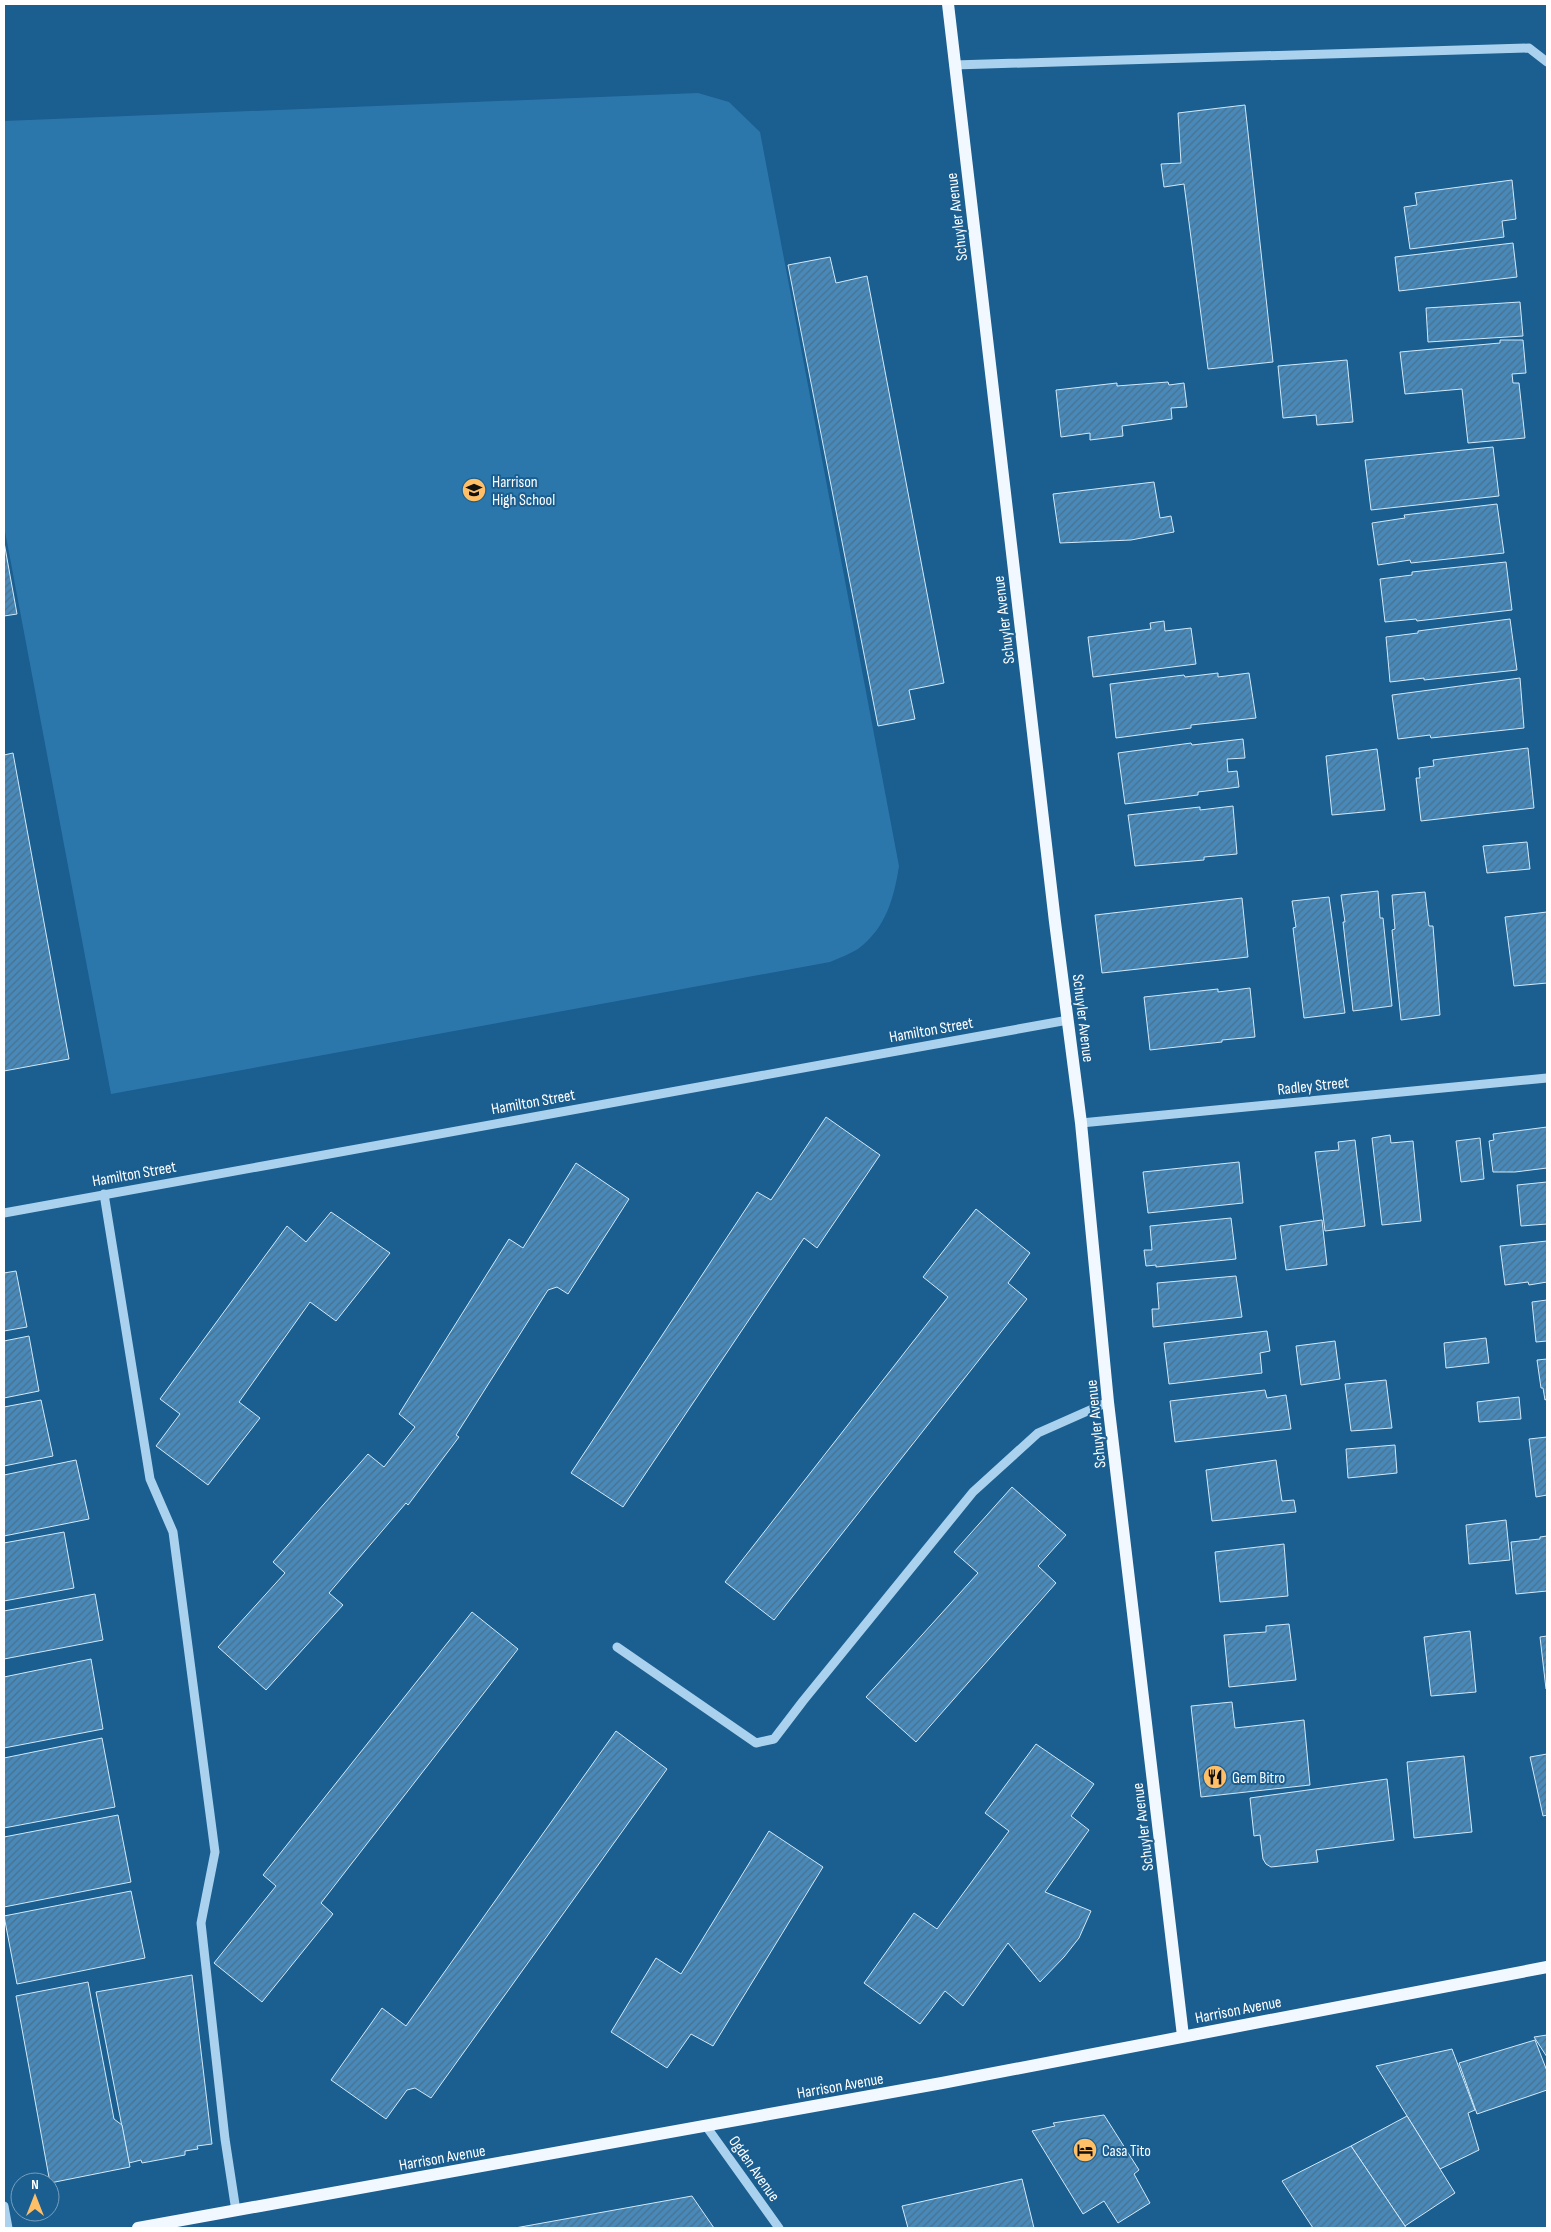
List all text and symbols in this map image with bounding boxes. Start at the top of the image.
street label: Schuyler Avenue [943,172,972,262]
place label: Harrison High School [492,473,555,510]
school or university icon: Harrison High School [461,477,487,503]
street label: Schuyler Avenue [990,575,1019,665]
street label: Schuyler Avenue [1068,973,1097,1063]
street label: Hamilton Street [888,1014,975,1047]
street label: Radley Street [1276,1073,1350,1100]
street label: Hamilton Street [490,1086,577,1119]
street label: Hamilton Street [91,1158,178,1191]
street label: Schuyler Avenue [1082,1379,1111,1469]
restaurant icon: Gem Bitro [1202,1764,1228,1790]
place label: Gem Bitro [1232,1769,1285,1788]
street label: Schuyler Avenue [1129,1782,1158,1872]
street label: Harrison Avenue [1194,1993,1283,2028]
street label: Harrison Avenue [796,2070,885,2103]
street label: Ogden Avenue [724,2132,783,2205]
hotel icon: Casa Tito [1072,2137,1098,2163]
street label: Harrison Avenue [398,2142,487,2175]
place label: Casa Tito [1102,2142,1151,2161]
north arrow [10,2172,60,2222]
text: N [31,2176,39,2193]

